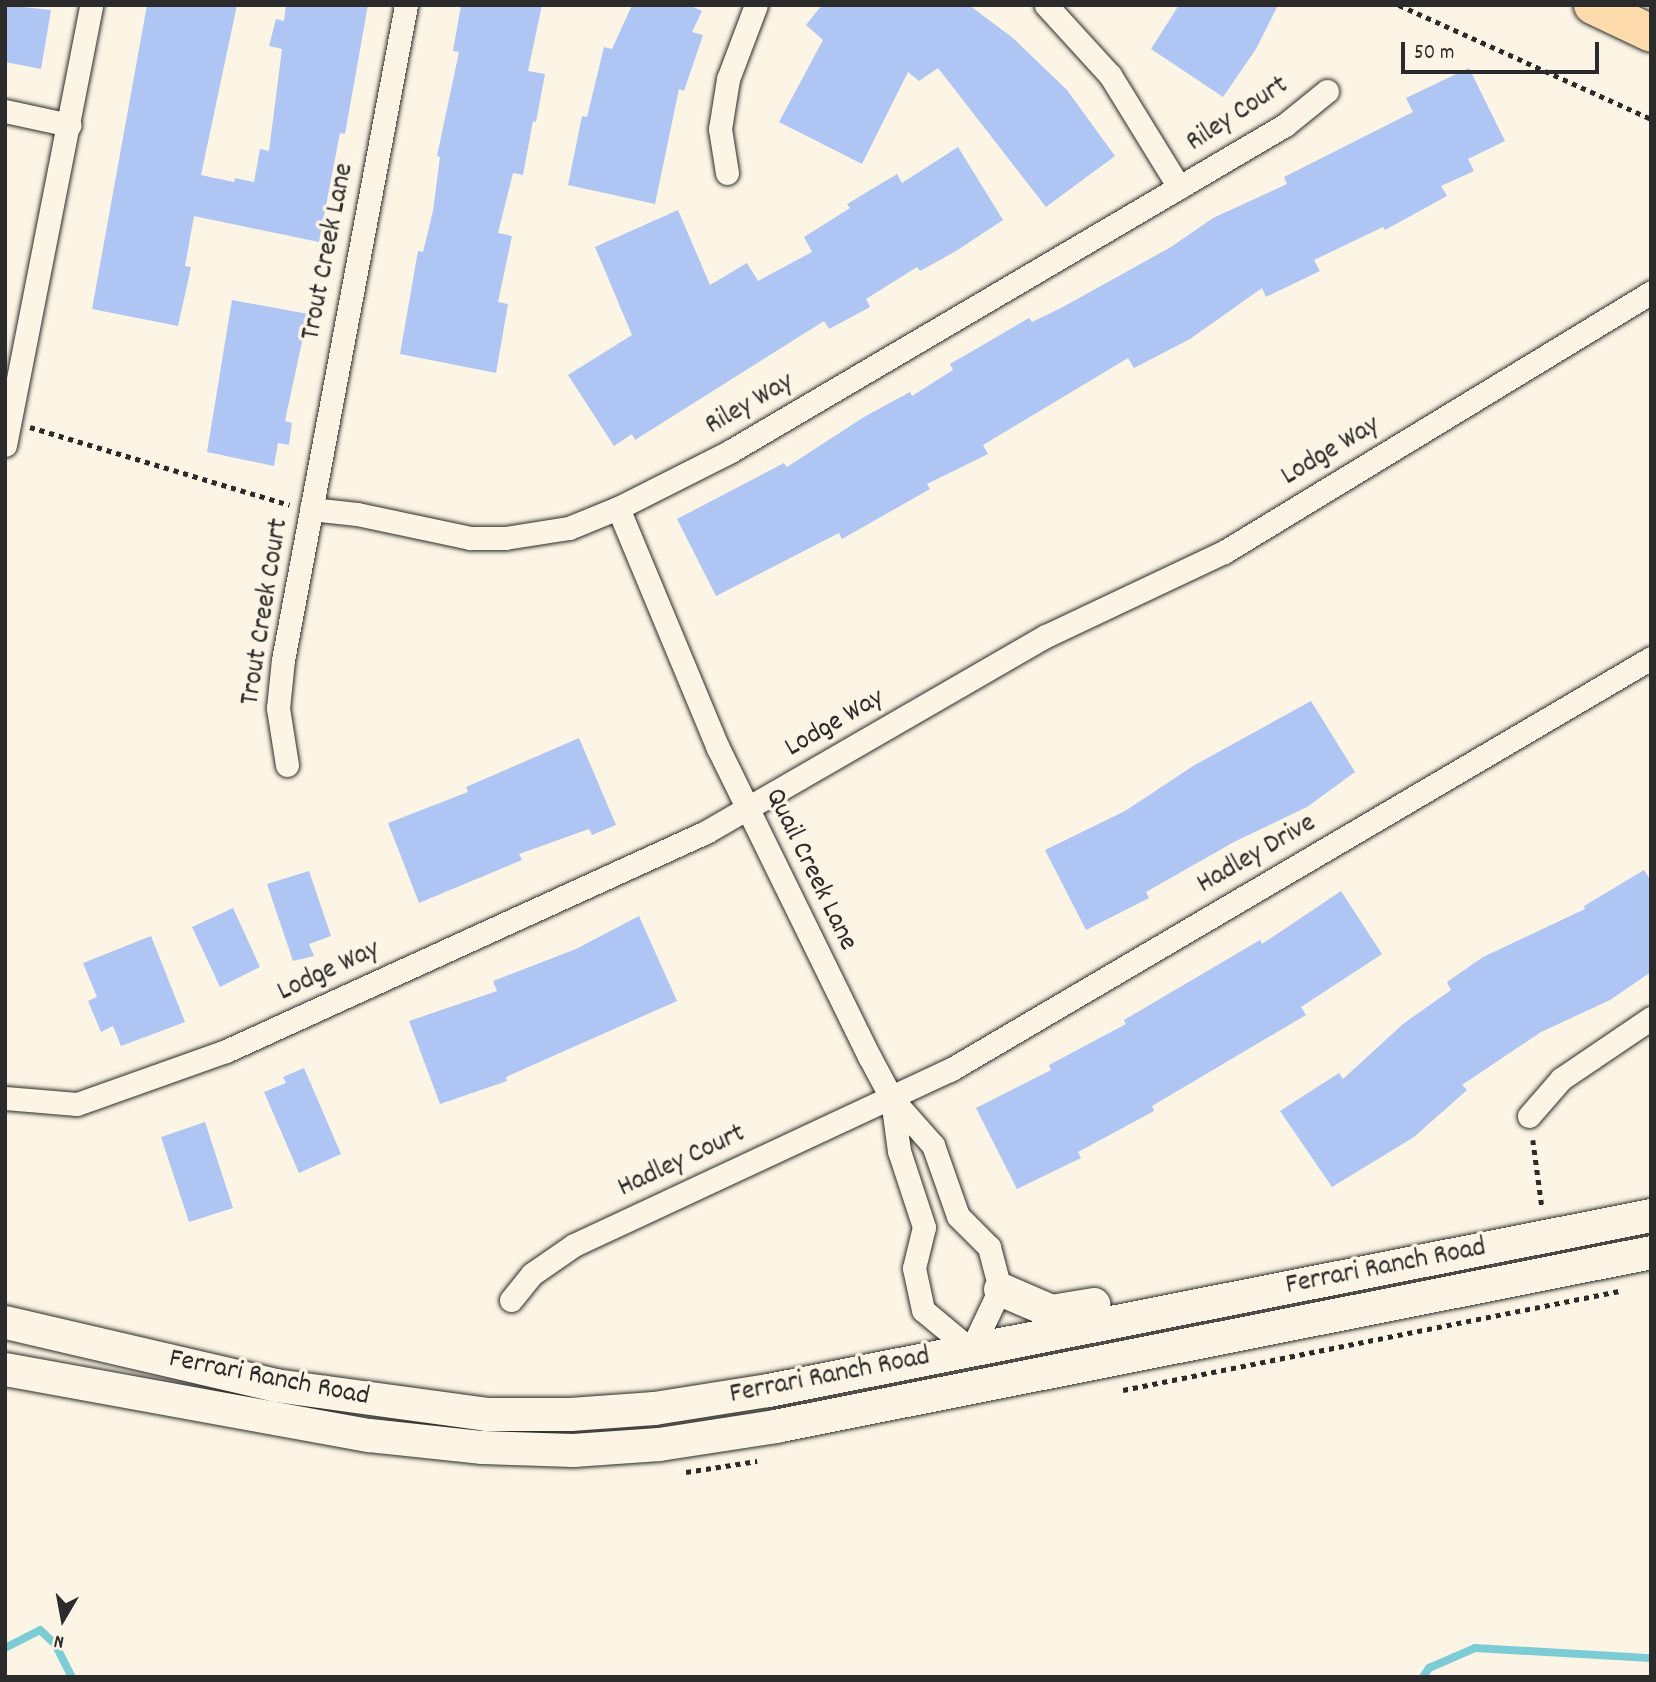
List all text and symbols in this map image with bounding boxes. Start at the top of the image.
scale bar [1404,28,1602,72]
text: 50 m [1414,39,1454,69]
street label: Riley Court [1181,70,1295,160]
street label: Trout Creek Lane [295,161,363,343]
street label: Riley Way [700,366,800,444]
street label: Lodge Way [1276,410,1386,494]
street label: Trout Creek Court [235,516,297,708]
street label: Lodge Way [780,682,890,766]
street label: Quail Creek Lane [756,783,864,957]
street label: Hadley Drive [1192,808,1322,902]
street label: Lodge Way [273,934,385,1010]
street label: Hadley Court [613,1118,751,1206]
street label: Ferrari Ranch Road [1283,1232,1489,1304]
street label: Ferrari Ranch Road [727,1341,933,1413]
street label: Ferrari Ranch Road [166,1343,372,1415]
north arrow [28,1584,98,1654]
text: N [52,1626,66,1654]

